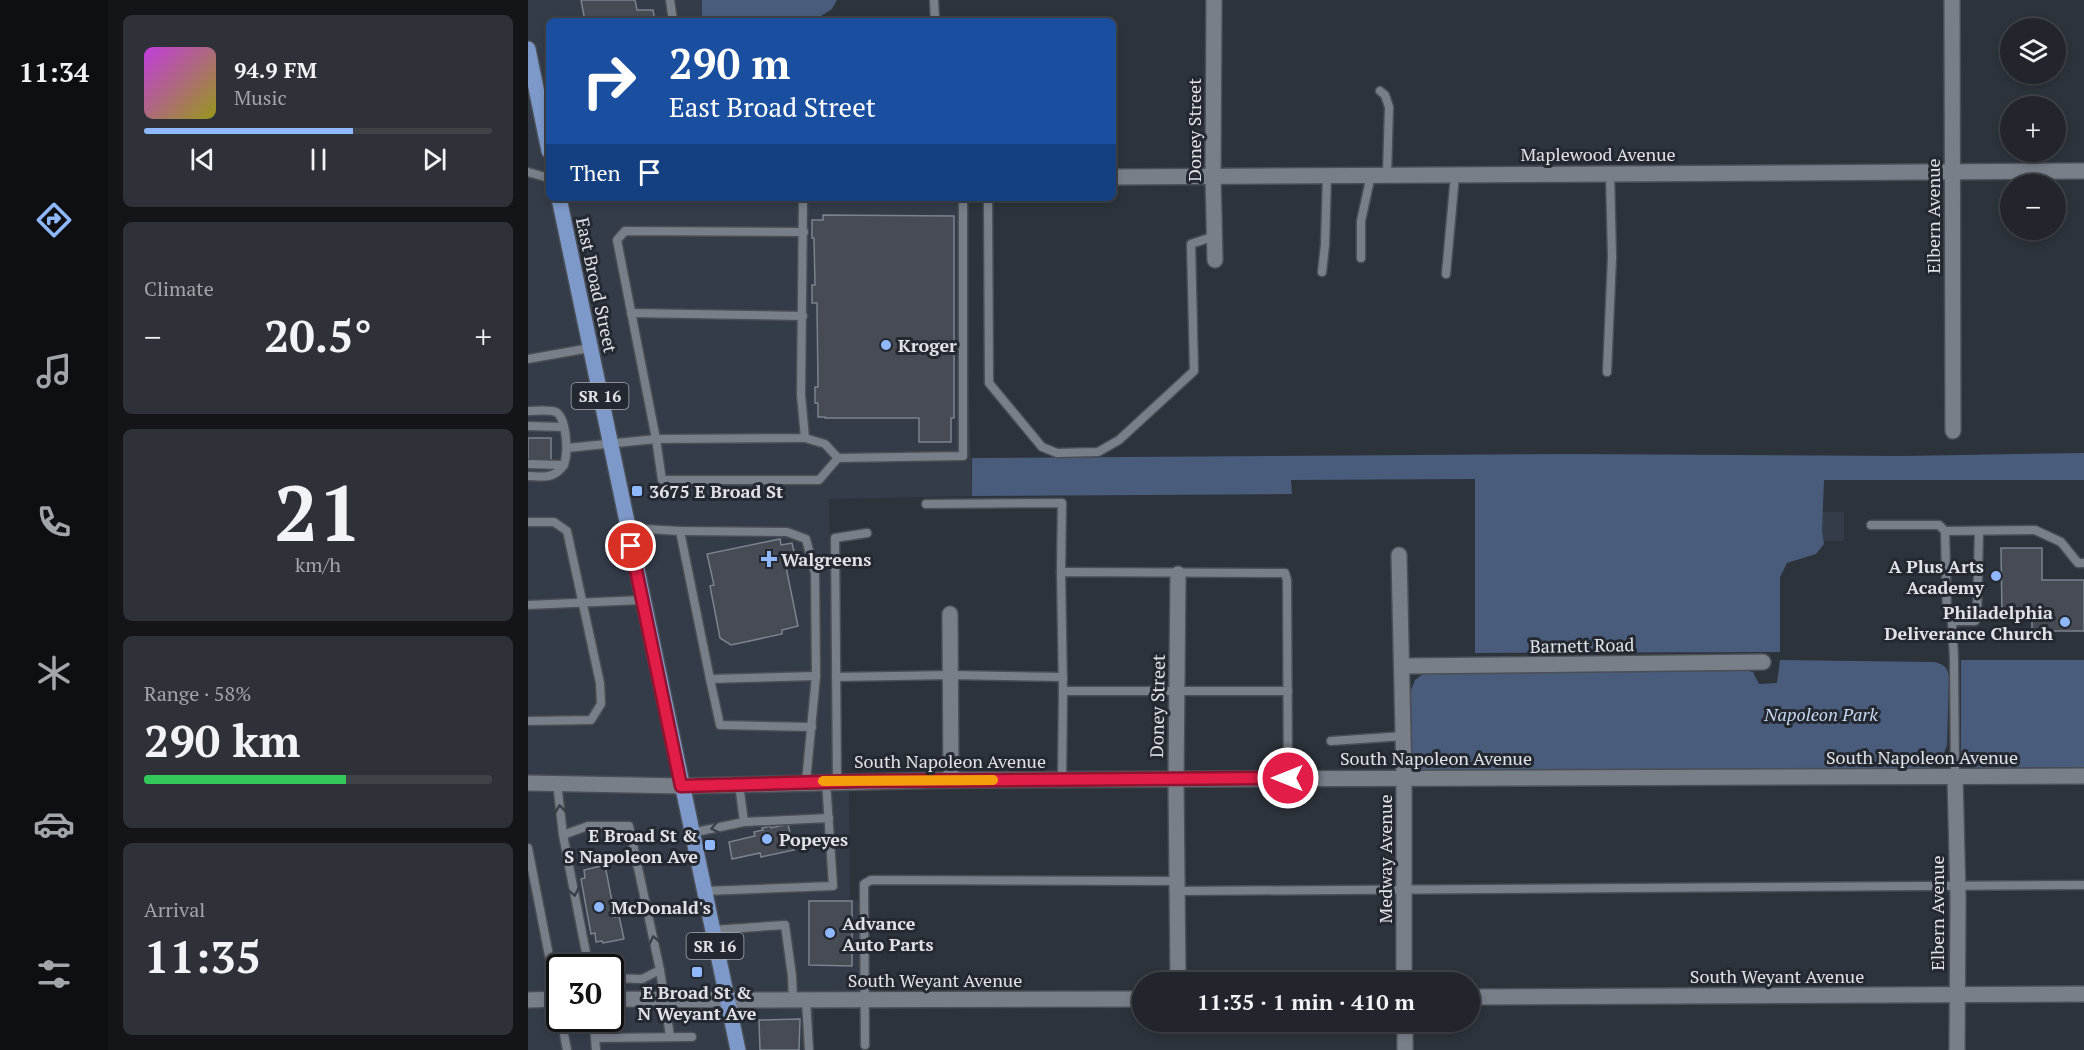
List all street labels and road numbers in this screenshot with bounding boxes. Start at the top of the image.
street label: Doney Street [1182,78,1206,182]
street label: Maplewood Avenue [1520,142,1676,166]
street label: Elbern Avenue [1921,158,1945,274]
street label: East Broad Street [571,215,623,355]
road number: SR 16 [572,383,628,409]
street label: Barnett Road [1529,632,1635,658]
street label: Doney Street [1144,654,1170,758]
street label: South Napoleon Avenue [1826,745,2018,769]
street label: South Napoleon Avenue [1340,746,1532,770]
street label: South Napoleon Avenue [854,749,1046,773]
street label: Medway Avenue [1373,795,1397,923]
street label: Elbern Avenue [1925,855,1949,971]
road number: SR 16 [686,933,744,959]
street label: South Weyant Avenue [1690,964,1864,988]
street label: South Weyant Avenue [848,968,1022,992]

